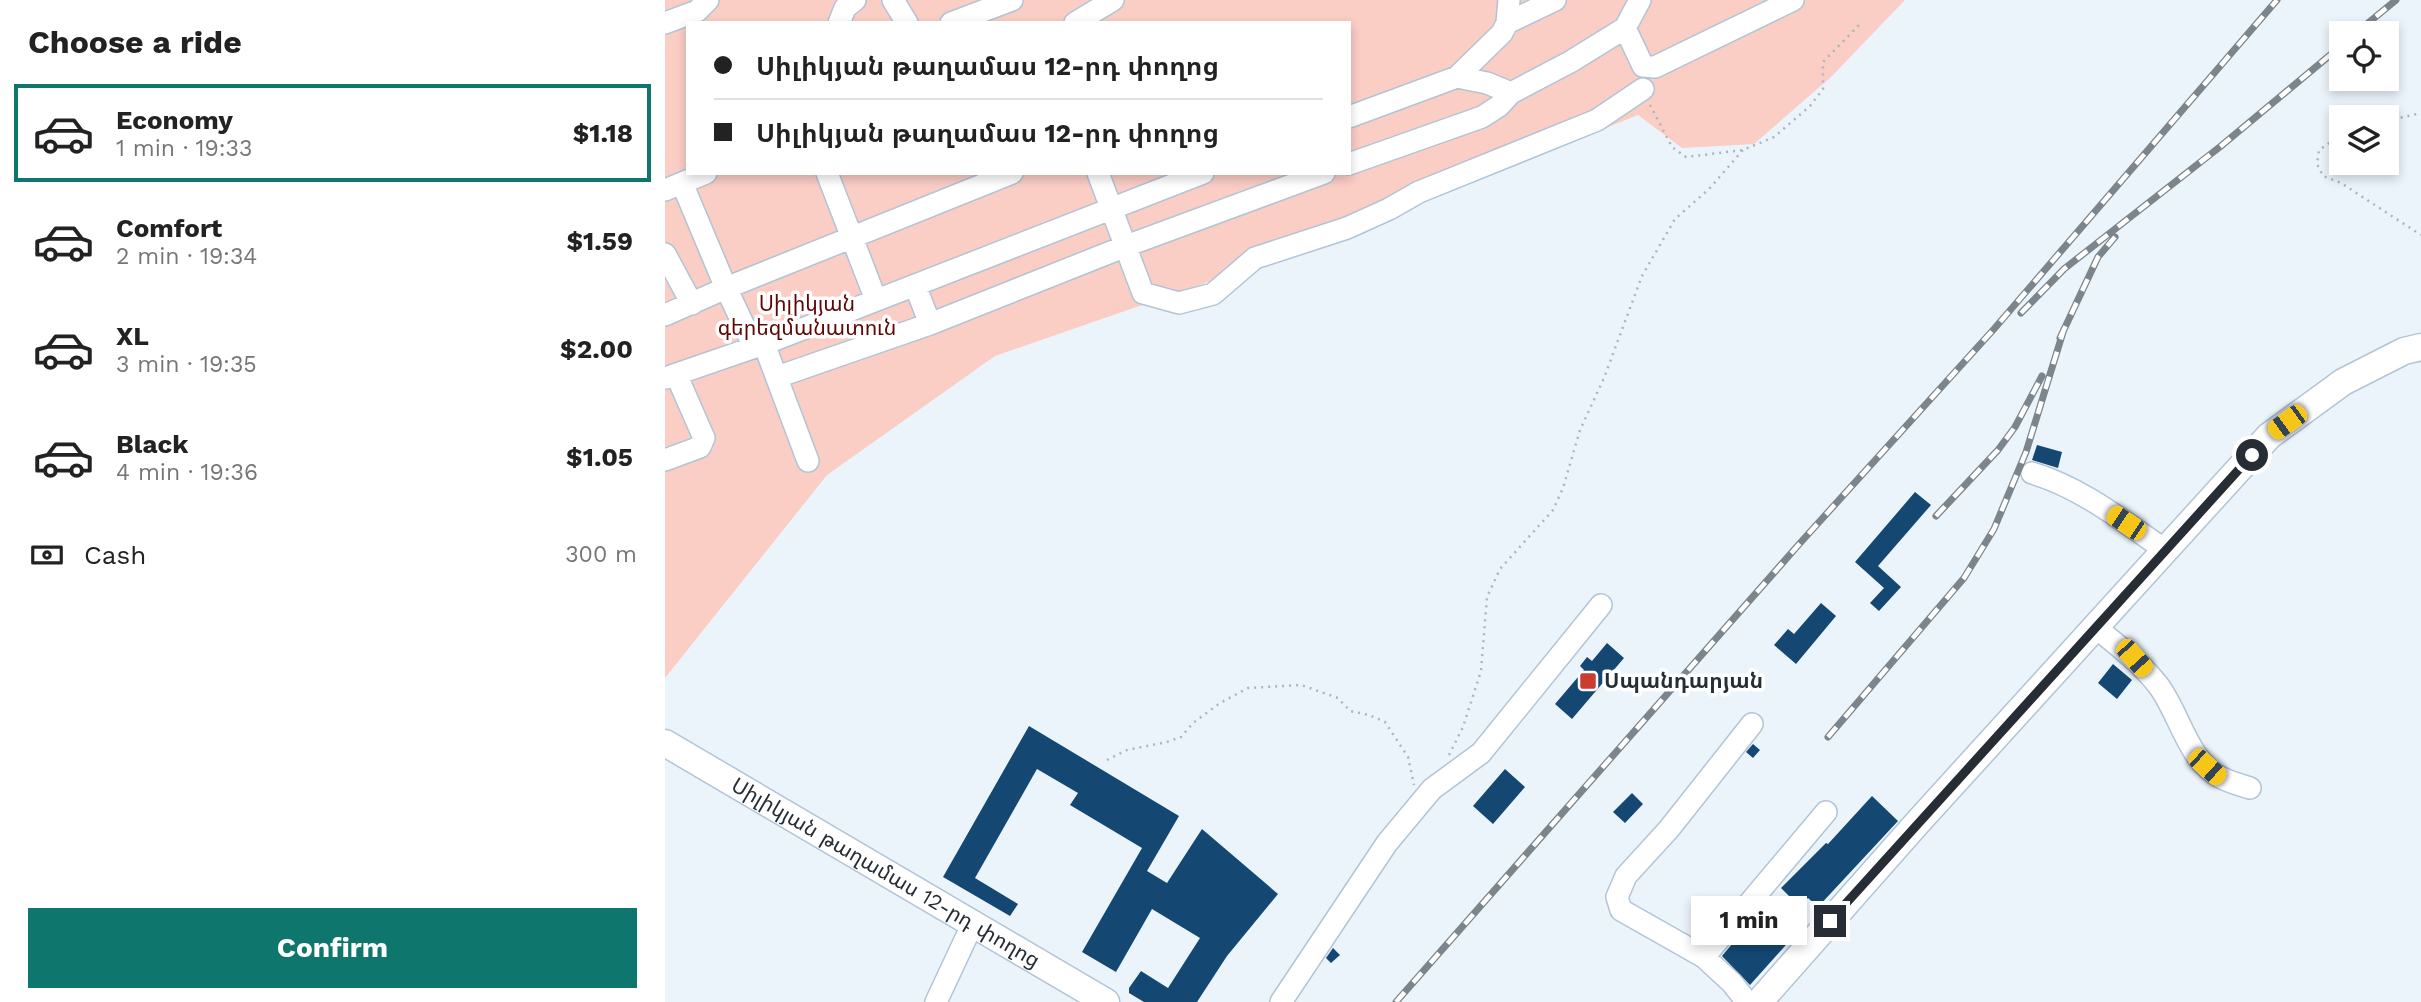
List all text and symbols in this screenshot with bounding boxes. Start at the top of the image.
map controls [2329,21,2399,175]
button: locate [2329,21,2399,91]
text: Choose a ride [28,23,242,61]
text: Սիլիկյան թաղամաս 12-րդ փողոց [756,51,1219,81]
icon: car [32,102,95,165]
text: Economy [116,105,233,135]
button: layers [2329,105,2399,175]
text: $1.18 [573,118,633,148]
text: Սիլիկյան թաղամաս 12-րդ փողոց [756,118,1219,148]
text: 1 min · 19:33 [116,135,252,162]
icon: car [32,210,95,273]
text: Comfort [116,213,222,243]
text: $1.59 [566,226,633,256]
text: 2 min · 19:34 [116,243,257,270]
park label: Սիլիկյան գերեզմանատուն [718,291,896,340]
icon: car [32,318,95,381]
text: XL [116,321,149,351]
text: $2.00 [560,334,633,364]
text: 3 min · 19:35 [116,351,257,378]
car [2264,401,2311,443]
icon: car [32,426,95,489]
text: Black [116,429,188,459]
route start [2236,439,2268,471]
text: $1.05 [566,442,633,472]
text: 4 min · 19:36 [116,459,258,486]
car [2103,503,2150,543]
icon: cash [28,536,66,574]
text: Cash [84,540,146,570]
text: 300 m [565,541,637,568]
car [2113,635,2156,681]
place label: Սպանդարյան [1604,668,1763,693]
marker: Սպանդարյան [1578,671,1598,691]
car [2185,745,2230,789]
street label: Սիլիկյան թաղամաս 12-րդ փողոց [727,772,1045,972]
callout: 1 min [1690,897,1805,946]
route end [1814,905,1846,937]
text: 1 min [1719,907,1779,934]
button: Confirm [28,908,637,988]

